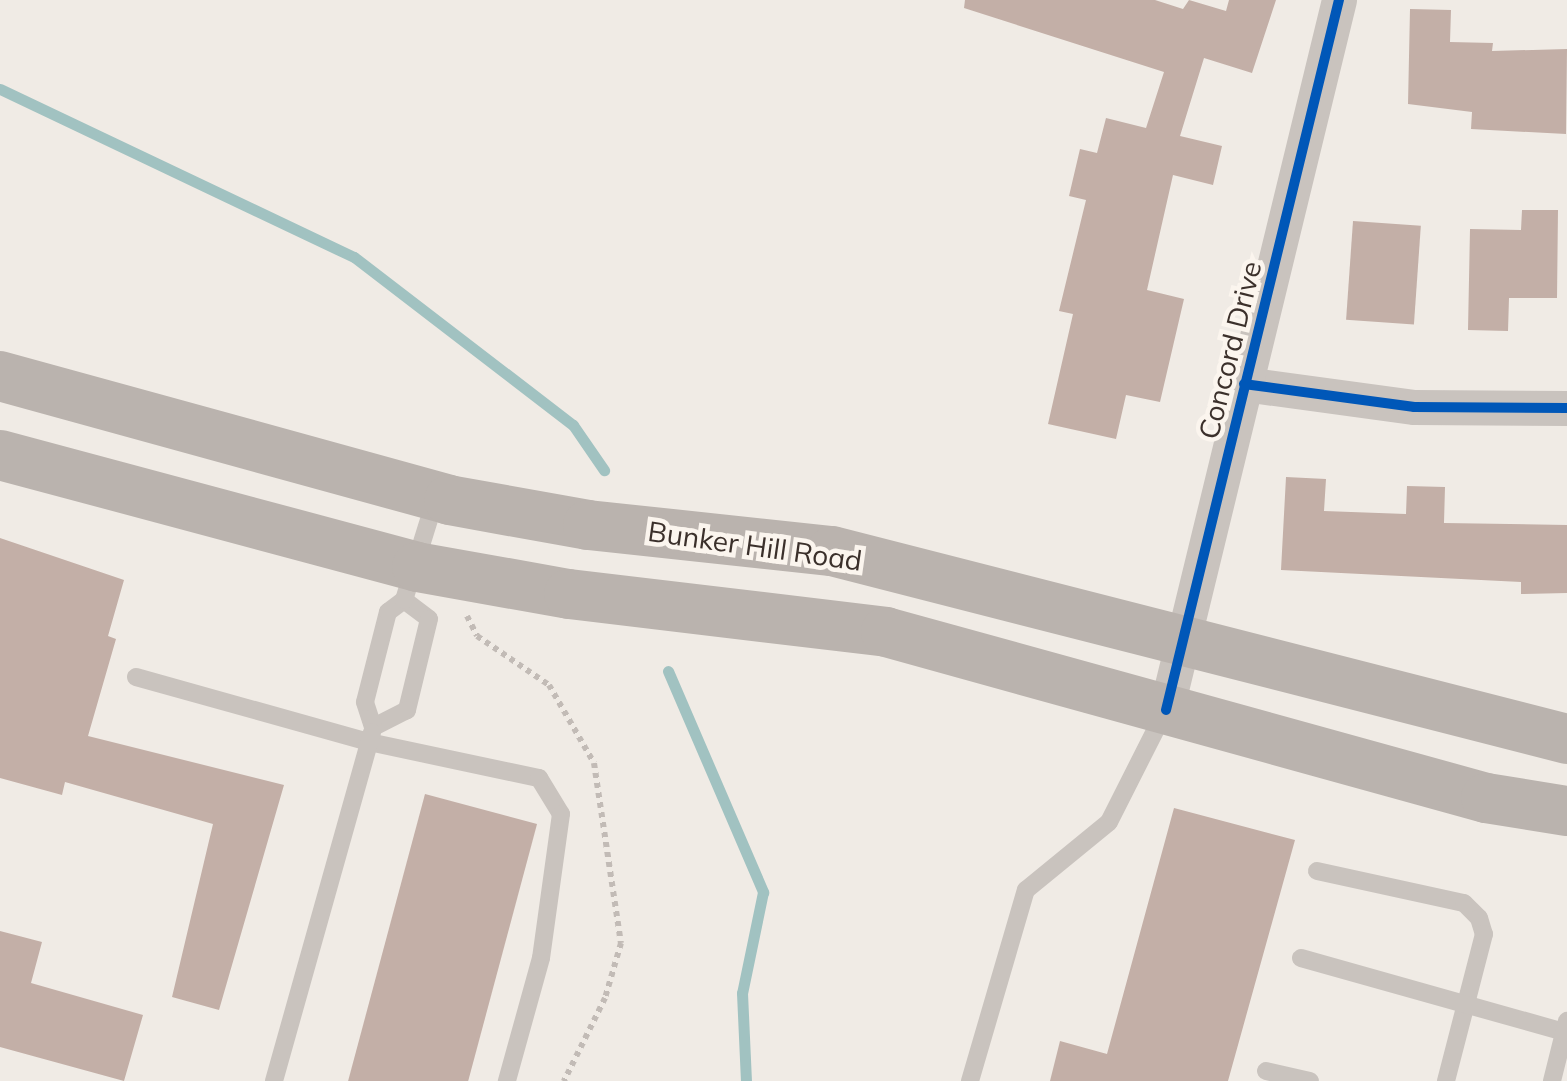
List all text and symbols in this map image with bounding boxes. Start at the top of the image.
street label: Concord Drive [1192,258,1268,442]
street label: Bunker Hill Road [646,514,864,578]

